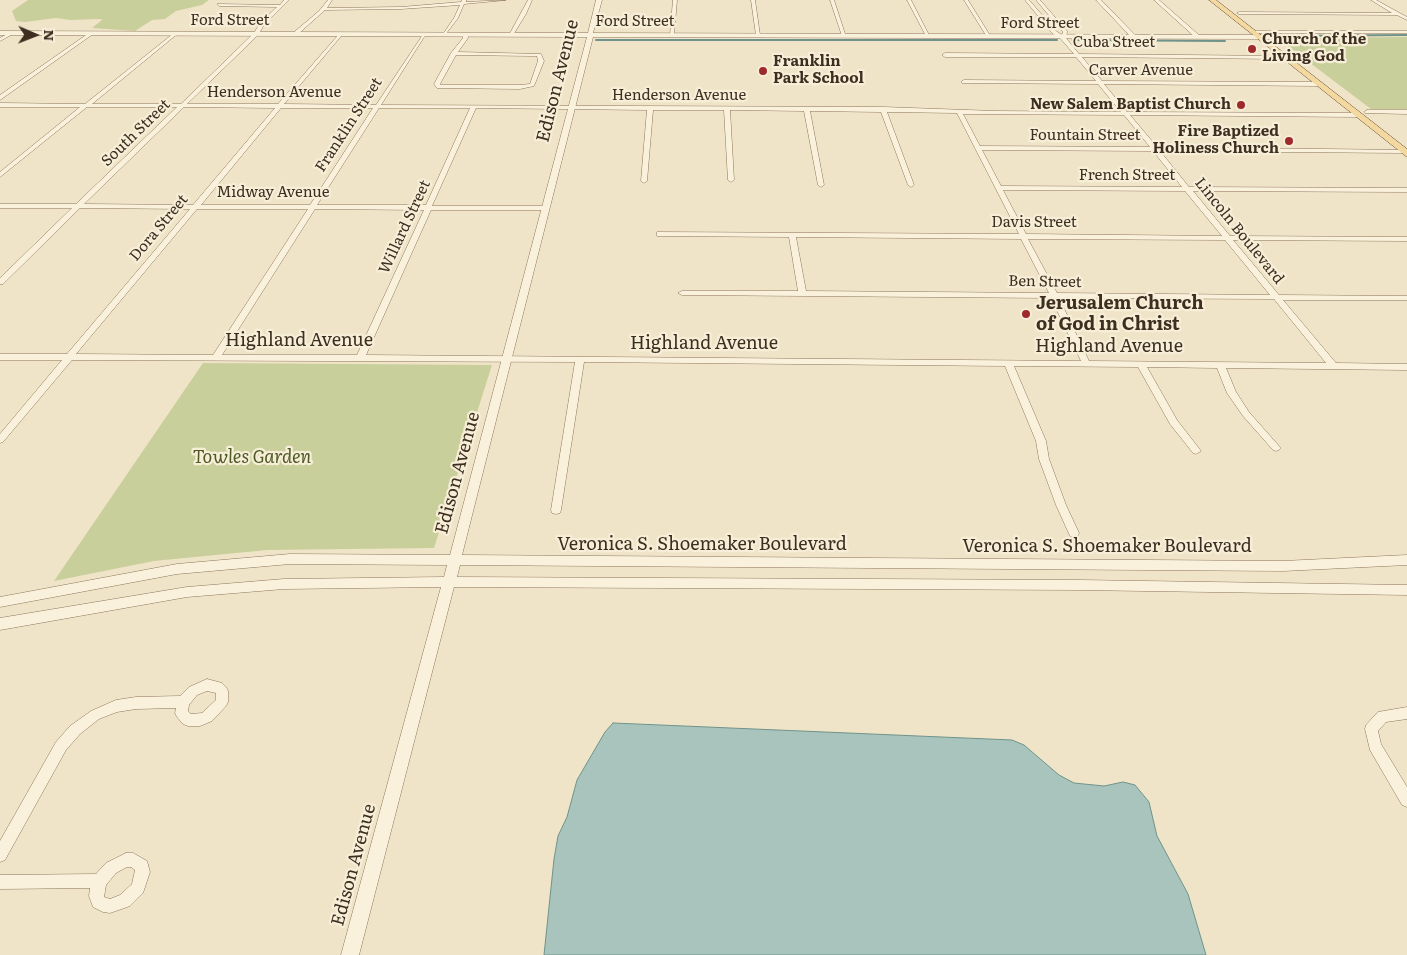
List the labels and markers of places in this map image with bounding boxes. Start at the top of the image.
place label: Church of the Living God [1262,31,1366,66]
marker: Church of the Living God [1246,43,1258,55]
place label: Franklin Park School [773,53,864,88]
marker: Franklin Park School [757,65,769,77]
place label: New Salem Baptist Church [1030,96,1231,114]
marker: New Salem Baptist Church [1235,99,1247,111]
place label: Fire Baptized Holiness Church [1152,123,1279,158]
marker: Fire Baptized Holiness Church [1283,135,1295,147]
place label: Jerusalem Church of God in Christ [1036,293,1204,336]
marker: Jerusalem Church of God in Christ [1020,308,1032,320]

